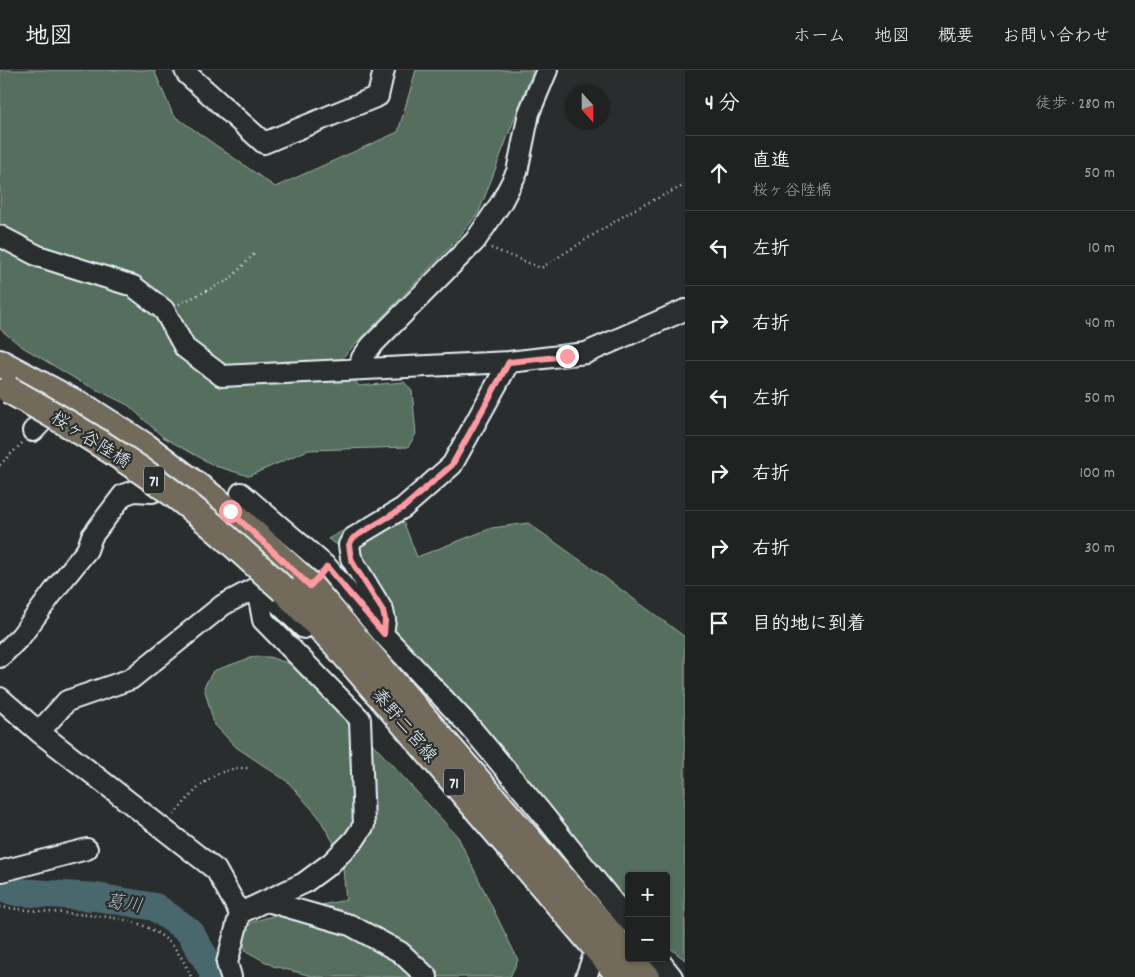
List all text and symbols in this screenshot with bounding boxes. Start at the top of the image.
text: 地図 [25,21,73,55]
text: ホーム [793,25,846,50]
text: 地図 [874,25,910,50]
text: 概要 [938,25,974,50]
text: お問い合わせ [1002,25,1110,50]
north arrow [565,85,610,130]
text: 4 分 [705,90,740,120]
text: 徒歩 · 280 m [1035,93,1115,116]
text: 直進 [752,149,790,176]
icon: ahead [705,159,733,187]
text: 50 m [1084,162,1115,185]
text: 桜ヶ谷陸橋 [752,180,832,203]
icon: left [705,234,733,262]
text: 左折 [752,237,790,264]
text: 10 m [1088,237,1115,260]
icon: right [705,309,733,337]
text: 右折 [752,312,790,339]
text: 40 m [1085,312,1115,335]
route end [556,345,579,368]
icon: left [705,384,733,412]
text: 左折 [752,387,790,414]
text: 50 m [1084,387,1115,410]
street label: 桜ヶ谷陸橋 [45,407,134,476]
icon: right [705,459,733,487]
text: 右折 [752,462,790,489]
text: 100 m [1079,462,1115,485]
road number: 71 [144,466,164,494]
route start [219,500,242,523]
icon: right [705,534,733,562]
text: 右折 [752,537,790,564]
text: 30 m [1085,537,1115,560]
icon: arrive [705,609,733,637]
text: 目的地に到着 [752,612,866,639]
street label: 秦野二宮線 [365,684,442,769]
road number: 71 [444,769,464,796]
map controls [625,872,670,962]
button: + [625,872,670,917]
water label: 葛川 [103,889,144,922]
button: − [625,917,670,962]

